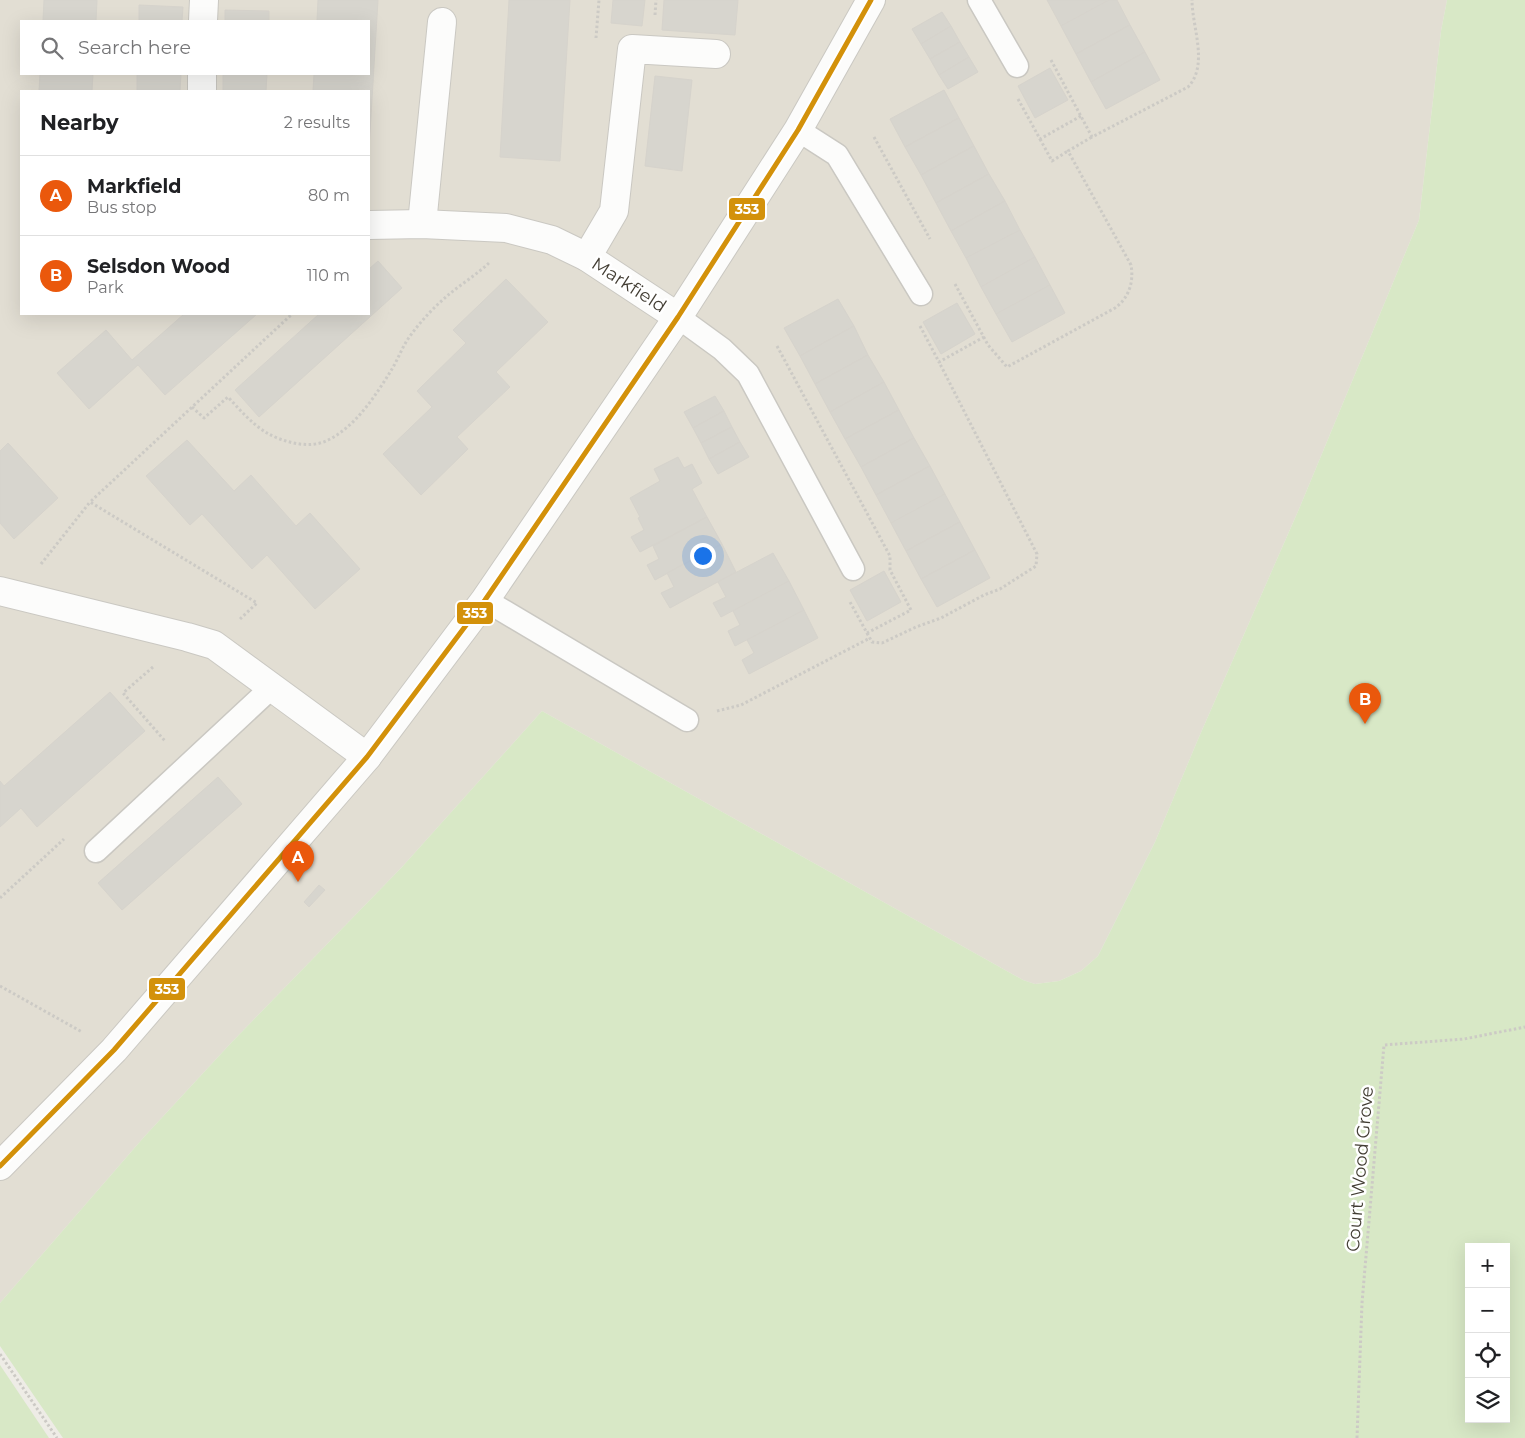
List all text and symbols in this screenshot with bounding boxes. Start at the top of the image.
search box [20,20,370,75]
icon: search [38,34,66,62]
text: Search here [78,36,191,59]
text: Nearby [40,110,119,135]
text: 2 results [284,113,350,132]
text: Markfield [87,175,181,198]
text: A [50,186,62,205]
text: 80 m [308,186,350,205]
line badge: 353 [728,197,766,221]
text: Bus stop [87,198,157,217]
text: 353 [734,200,759,218]
street label: Markfield [588,253,670,317]
text: Selsdon Wood [87,255,230,278]
text: B [50,266,62,285]
text: 110 m [307,266,350,285]
text: Park [87,278,124,297]
your location [690,543,716,569]
line badge: 353 [456,601,494,625]
text: 353 [462,604,487,622]
pin: B [1349,683,1381,724]
pin: A [282,841,314,882]
line badge: 353 [148,977,186,1001]
text: 353 [154,980,179,998]
street label: Court Wood Grove [1342,1085,1378,1253]
map controls [1465,1243,1510,1423]
button: + [1465,1243,1510,1288]
button: − [1465,1288,1510,1333]
button: locate [1465,1333,1510,1378]
button: layers [1465,1378,1510,1423]

